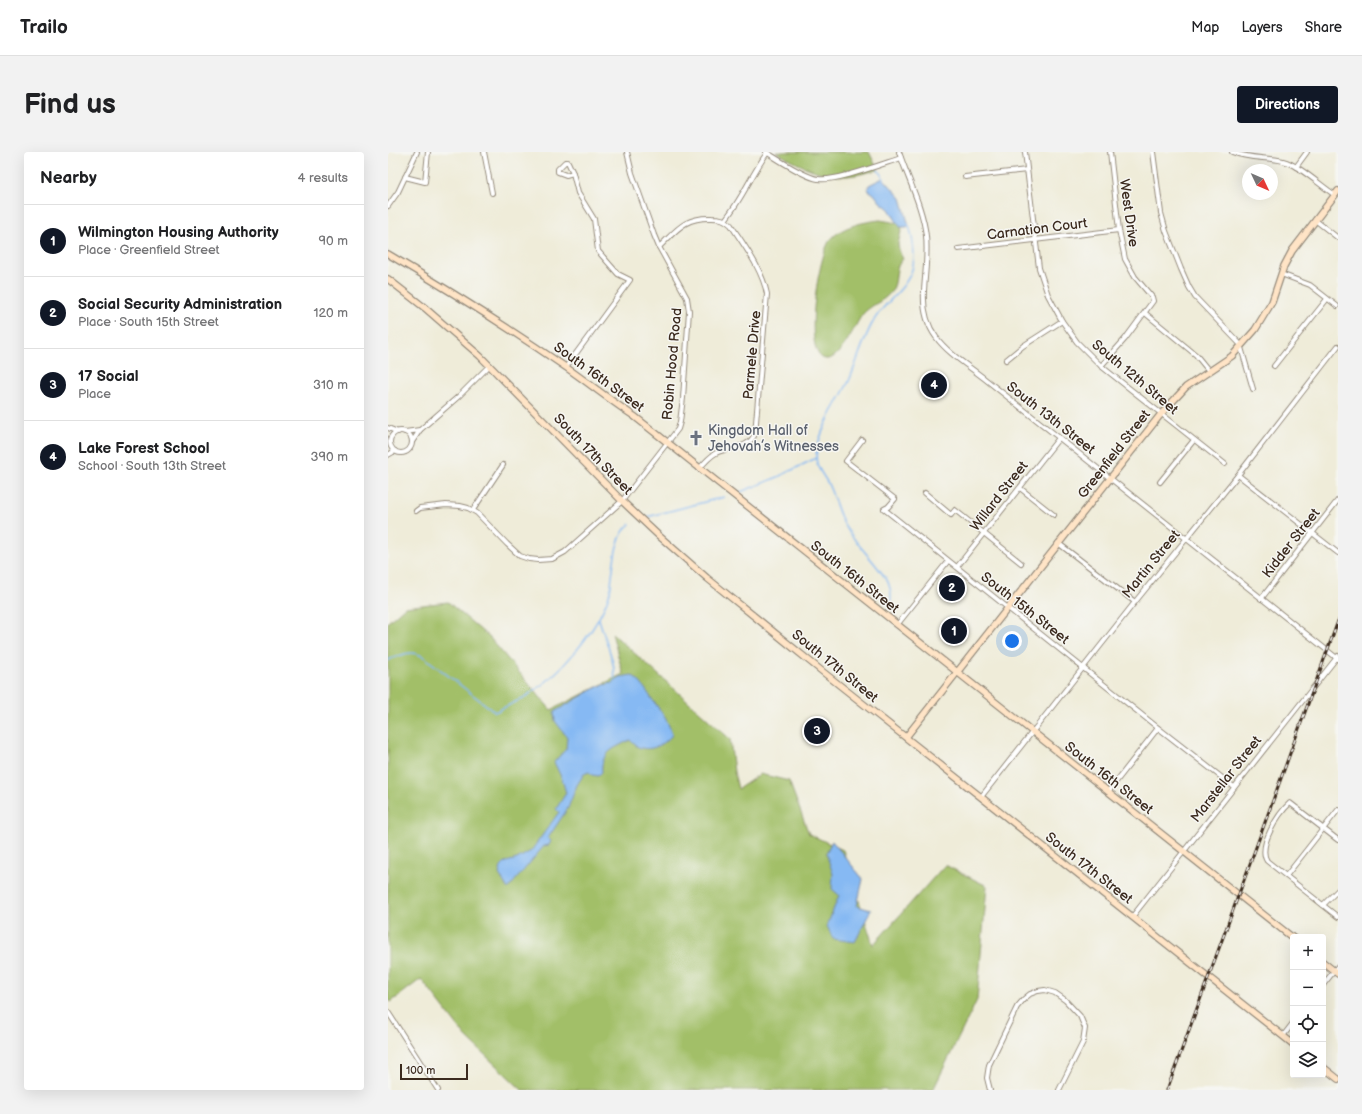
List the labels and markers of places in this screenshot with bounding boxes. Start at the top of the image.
pin: 4 [921,370,947,400]
place label: Kingdom Hall of Jehovah’s Witnesses [708,422,839,455]
church icon: Kingdom Hall of Jehovah’s Witnesses [687,429,705,447]
pin: 2 [939,573,965,603]
pin: 1 [941,616,967,646]
pin: 3 [804,716,830,746]

